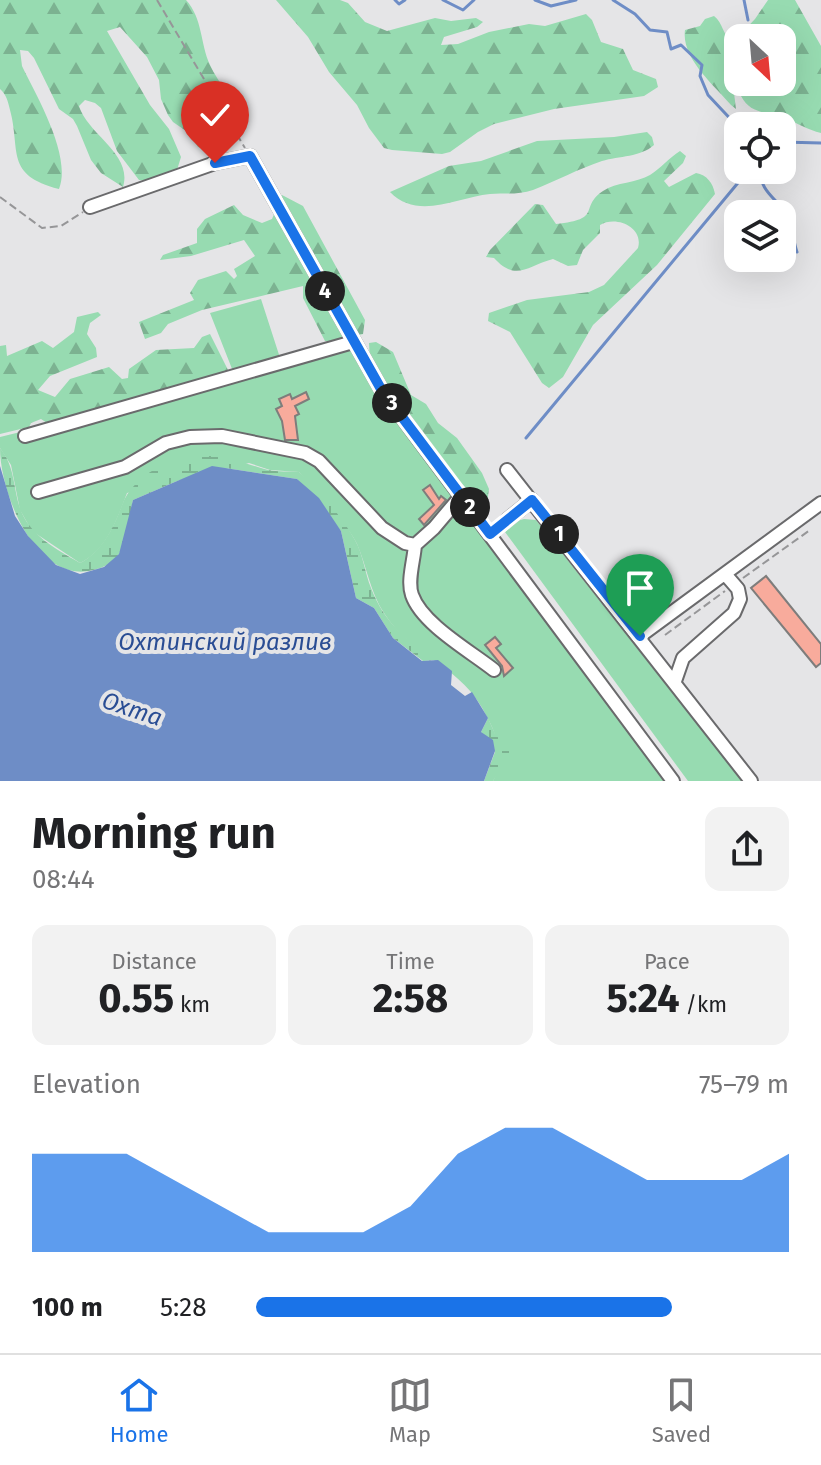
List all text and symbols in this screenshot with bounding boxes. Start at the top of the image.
north arrow [724,24,796,96]
map controls [724,24,796,272]
pin [181,81,249,163]
icon: check [193,93,237,137]
button: locate [724,112,796,184]
button: layers [724,200,796,272]
pin: 4 [305,271,345,311]
text: 4 [319,277,331,304]
pin: 3 [372,383,412,423]
text: 3 [386,389,398,416]
pin: 2 [450,487,490,527]
text: 2 [464,493,476,520]
pin: 1 [539,514,579,554]
text: 1 [554,520,564,547]
pin [606,554,674,636]
icon: arrive [618,566,662,610]
water label: Охтинский разлив [118,628,332,656]
water label: Охта [98,686,166,732]
text: Morning run [32,807,276,860]
button: share [705,807,789,891]
text: 08:44 [32,864,95,895]
text: Distance [111,948,197,975]
text: Time [386,948,435,975]
text: Pace [644,948,690,975]
text: 0.55 [98,975,174,1023]
text: 2:58 [373,975,448,1023]
text: 5:24 [607,975,680,1023]
text: km [174,991,210,1018]
text: /km [680,991,727,1018]
text: Elevation [32,1069,141,1100]
text: 75–79 m [699,1069,789,1100]
text: 100 m [32,1292,103,1323]
text: 5:28 [160,1292,206,1323]
tab: Home [110,1373,168,1448]
tab: Map [388,1373,432,1448]
tab: Saved [652,1373,711,1448]

